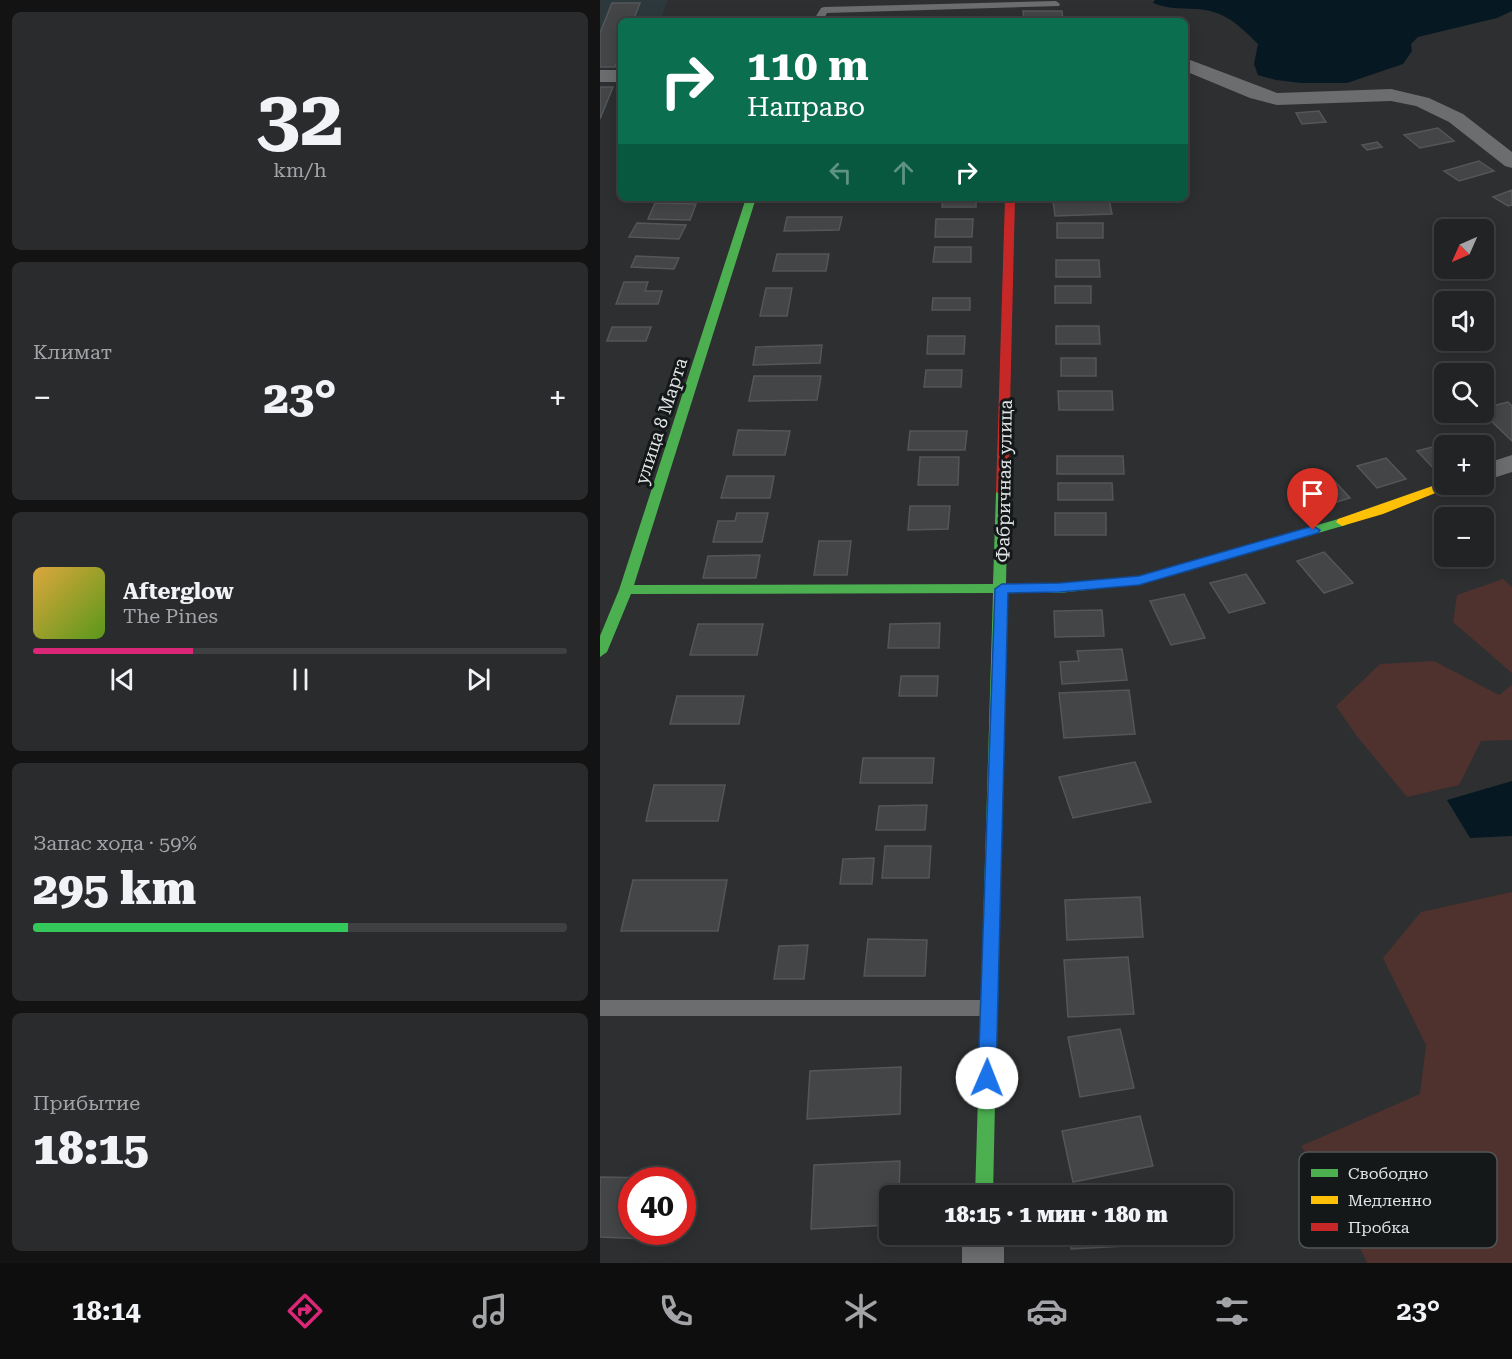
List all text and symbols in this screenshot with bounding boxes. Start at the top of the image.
text: 110 m [747,41,869,90]
icon: right [648,42,726,120]
text: 32 [256,73,344,164]
text: Направо [747,91,865,123]
icon: left [824,156,857,189]
icon: ahead [887,156,920,189]
icon: right [950,156,983,189]
text: km/h [273,158,327,182]
north arrow [1434,219,1494,279]
map controls [1434,219,1494,567]
button: sound [1434,291,1494,351]
text: Климат [33,340,112,364]
street label: улица 8 Марта [631,355,691,487]
button: search [1434,363,1494,423]
text: 23° [264,371,337,424]
text: − [33,378,51,417]
text: + [549,378,567,417]
street label: Фабричная улица [992,399,1016,563]
button: + [1434,435,1494,495]
pin [1287,468,1338,530]
icon: arrive [1296,477,1329,510]
button: − [1434,507,1494,567]
text: Afterglow [123,579,234,604]
text: The Pines [123,604,218,628]
icon: previous [106,663,139,696]
icon: pause [284,663,317,696]
icon: next [462,663,495,696]
text: Запас хода · 59% [33,831,197,855]
text: 295 km [33,862,196,915]
position arrow [955,1046,1019,1110]
text: Прибытие [33,1091,140,1115]
text: 18:15 [33,1122,149,1175]
legend [1299,1152,1497,1248]
text: Свободно [1348,1164,1429,1183]
speed limit sign: 40 [618,1167,696,1245]
text: Медленно [1348,1191,1432,1210]
text: 18:15 · 1 мин · 180 m [944,1202,1168,1227]
text: Пробка [1348,1218,1410,1237]
icon: directions [284,1290,326,1332]
icon: music [469,1290,511,1332]
icon: phone [655,1290,697,1332]
icon: climate [840,1290,882,1332]
icon: car [1026,1290,1068,1332]
icon: filters [1211,1290,1253,1332]
text: 18:14 [72,1295,141,1327]
text: 23° [1397,1295,1440,1327]

